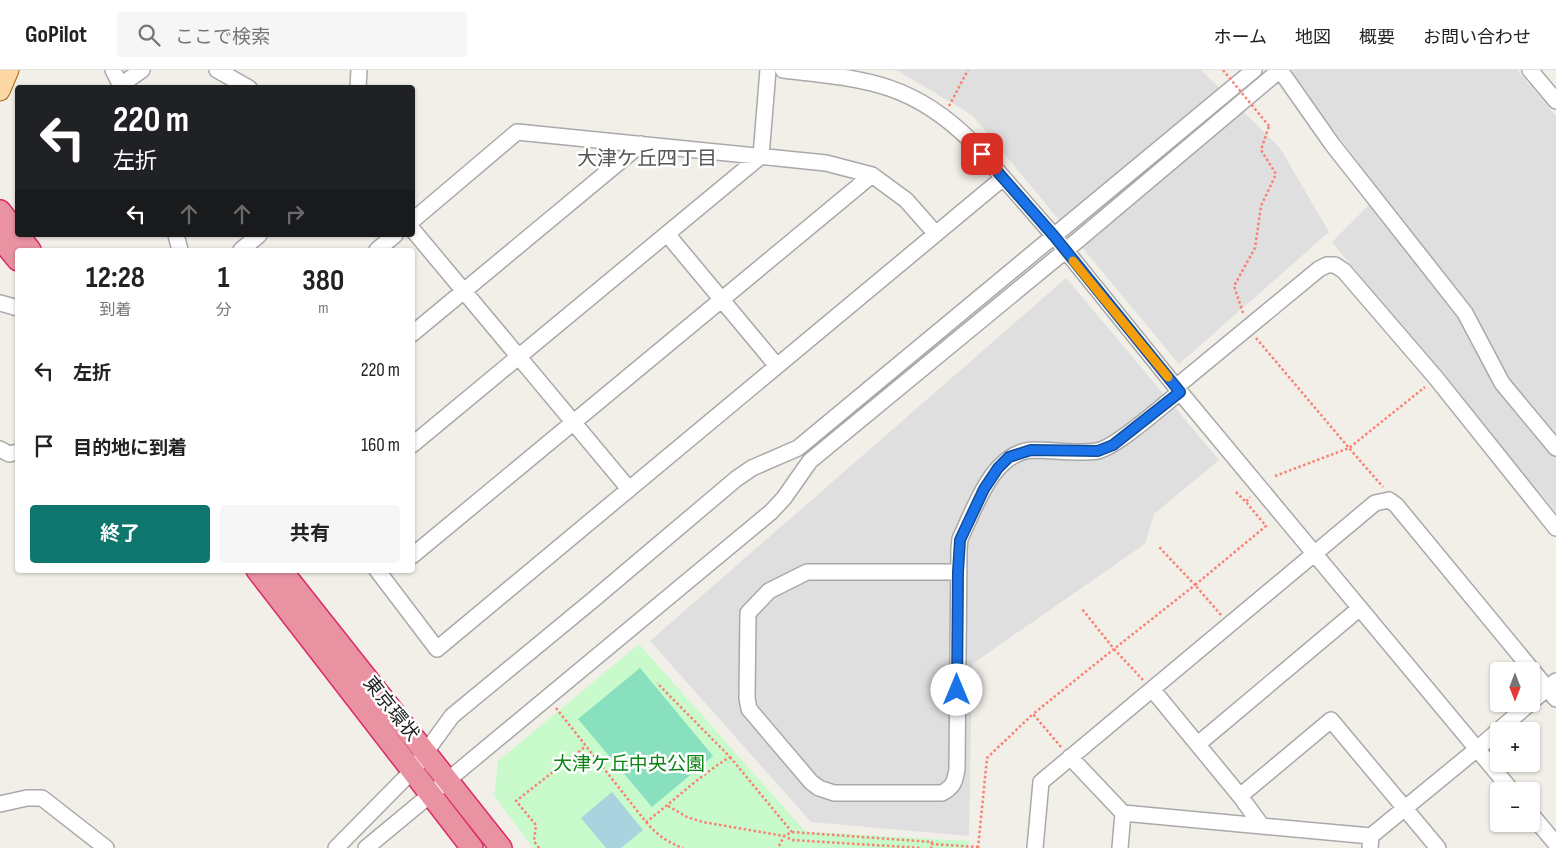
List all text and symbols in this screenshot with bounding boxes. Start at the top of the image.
search box [117,12,467,57]
text: GoPilot [25,20,87,49]
icon: search [135,21,163,49]
text: ここで検索 [175,26,270,49]
text: ホーム [1214,27,1267,48]
text: 地図 [1295,27,1331,48]
text: 概要 [1359,27,1395,48]
text: お問い合わせ [1423,27,1531,48]
text: 220 m [113,99,189,142]
icon: left [30,105,95,170]
pin [961,133,1003,175]
icon: arrive [968,140,996,168]
district label: 大津ケ丘四丁目 [577,147,717,171]
text: 左折 [113,148,157,175]
icon: left [122,200,150,228]
icon: ahead [175,200,203,228]
icon: ahead [228,200,256,228]
icon: right [281,200,309,228]
text: 12:28 [86,260,145,296]
text: 1 [218,260,230,296]
text: 380 [302,263,344,299]
text: m [318,299,328,318]
text: 到着 [99,301,131,320]
text: 分 [216,301,232,320]
icon: left [30,357,58,385]
text: 220 m [361,359,400,382]
text: 左折 [73,362,111,385]
icon: arrive [30,432,58,460]
text: 160 m [361,434,400,457]
text: 目的地に到着 [73,437,187,460]
button: 終了 [30,505,210,563]
button: 共有 [220,505,400,563]
north arrow [1490,662,1540,712]
map controls [1490,662,1540,832]
position arrow [930,663,982,715]
street label: 東京環状 [358,672,424,746]
button: + [1490,722,1540,772]
park label: 大津ケ丘中央公園 [553,753,705,776]
button: − [1490,782,1540,832]

